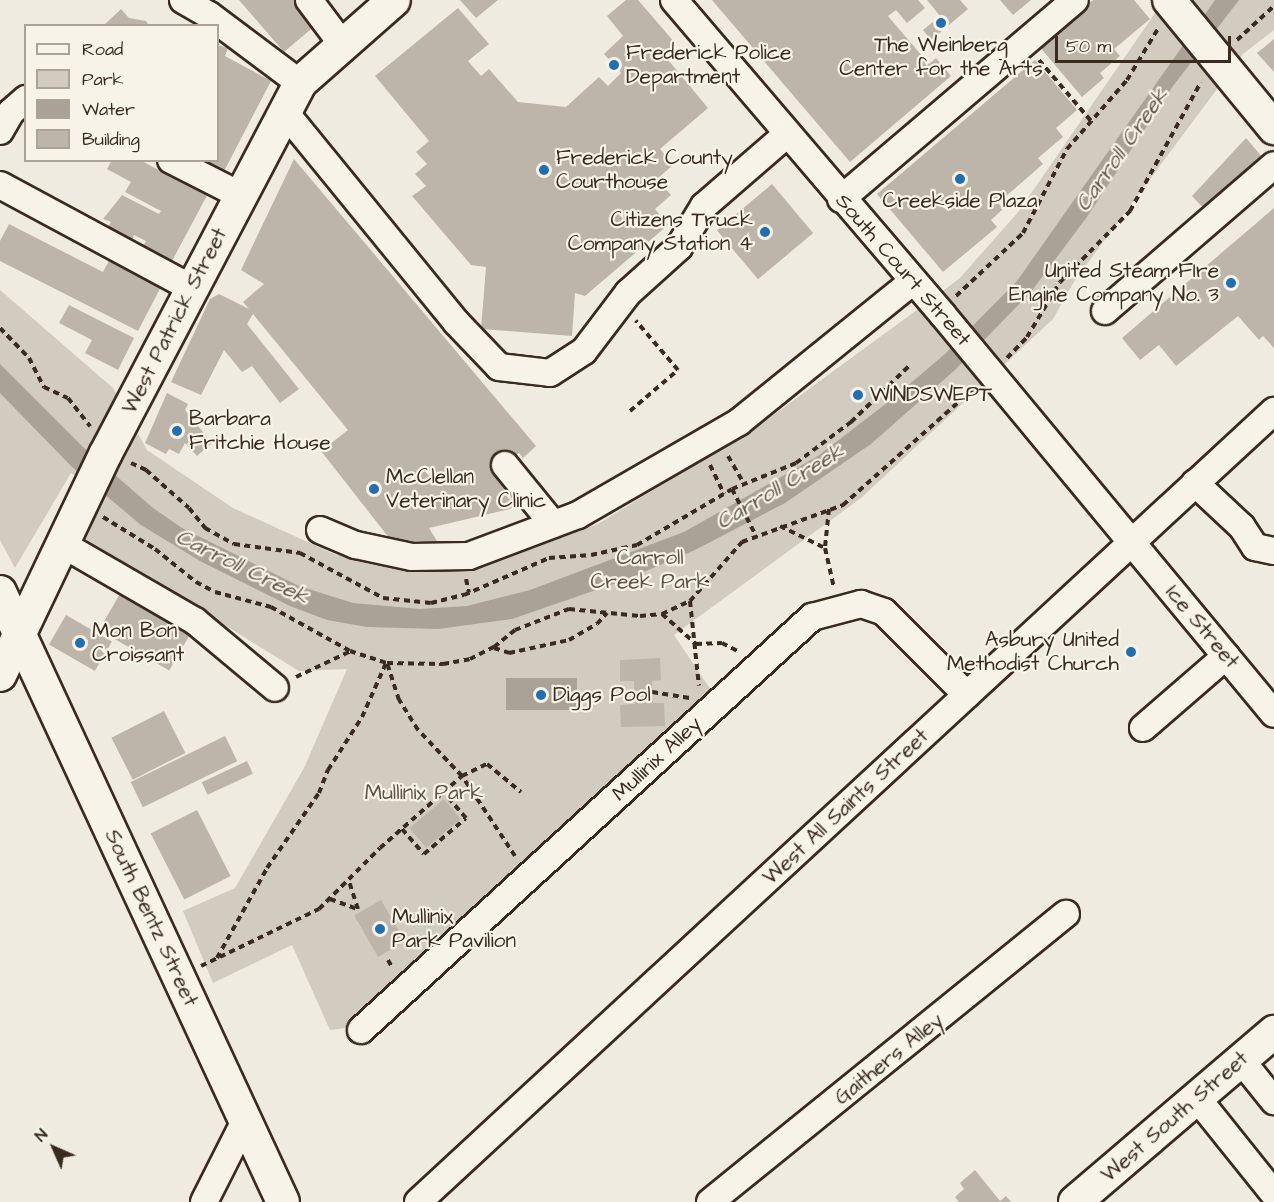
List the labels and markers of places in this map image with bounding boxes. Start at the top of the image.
marker: The Weinberg Center for the Arts [934,16,948,30]
place label: The Weinberg Center for the Arts [839,32,1043,82]
place label: Frederick Police Department [626,40,791,90]
marker: Frederick Police Department [607,58,621,72]
place label: Frederick County Courthouse [556,145,733,195]
marker: Frederick County Courthouse [537,163,551,177]
marker: Creekside Plaza [953,172,967,186]
place label: Creekside Plaza [883,188,1037,214]
place label: Citizens Truck Company Station 4 [568,207,753,257]
marker: Citizens Truck Company Station 4 [758,225,772,239]
place label: United Steam FIre Engine Company No. 3 [1009,258,1219,308]
marker: United Steam FIre Engine Company No. 3 [1224,276,1238,290]
place label: WINDSWEPT [870,382,992,408]
marker: WINDSWEPT [851,388,865,402]
place label: Barbara Fritchie House [189,406,331,456]
marker: Barbara Fritchie House [170,424,184,438]
place label: McClellan Veterinary Clinic [386,464,546,514]
marker: McClellan Veterinary Clinic [367,482,381,496]
place label: Mon Bon Croissant [92,618,184,668]
place label: Asbury United Methodist Church [947,627,1119,677]
marker: Mon Bon Croissant [73,636,87,650]
marker: Asbury United Methodist Church [1124,645,1138,659]
place label: Diggs Pool [553,682,651,708]
marker: Diggs Pool [534,688,548,702]
place label: Mullinix Park Pavilion [392,904,516,954]
marker: Mullinix Park Pavilion [373,922,387,936]

